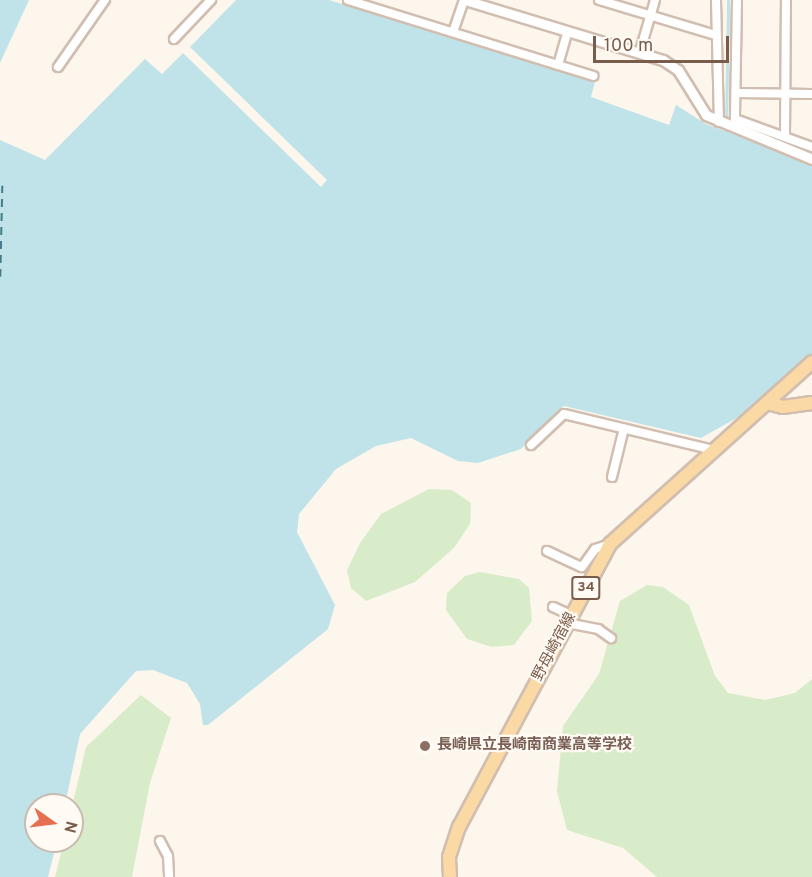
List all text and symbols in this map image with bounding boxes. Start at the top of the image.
scale bar [596,24,732,62]
text: 100 m [604,35,653,58]
road number: 34 [571,577,601,599]
street label: 野母崎宿線 [529,610,581,684]
place label: 長崎県立長崎南商業高等学校 [437,737,632,755]
marker: 長崎県立長崎南商業高等学校 [418,739,432,753]
north arrow [24,793,84,853]
text: N [58,819,81,835]

